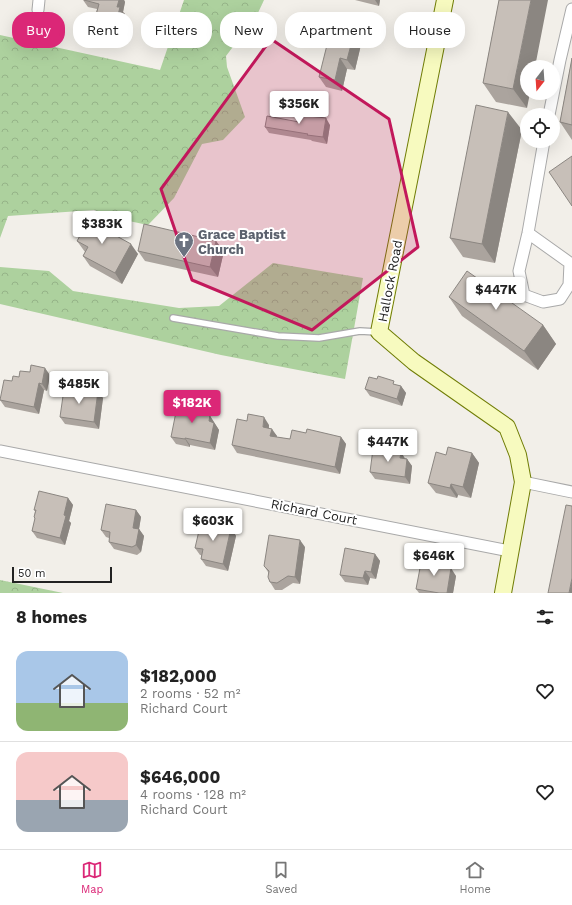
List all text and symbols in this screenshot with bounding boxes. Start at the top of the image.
chip: Buy [12,12,65,48]
chip: Rent [73,12,133,48]
chip: Filters [141,12,212,48]
chip: New [220,12,277,48]
chip: Apartment [285,12,386,48]
chip: House [394,12,465,48]
north arrow [520,60,560,100]
map controls [520,60,560,148]
pin: $356K [271,91,327,125]
text: $356K [279,96,319,111]
button: locate [520,108,560,148]
pin: $383K [74,211,130,245]
text: $383K [82,216,122,231]
place label: Grace Baptist Church [198,227,286,257]
church icon: Grace Baptist Church [173,230,195,258]
street label: Hallock Road [375,239,405,323]
pin: $447K [468,277,524,311]
text: $447K [475,282,517,297]
pin: $485K [51,371,107,405]
text: $485K [58,376,100,391]
pin: $182K [164,390,220,424]
text: $182K [173,395,211,410]
pin: $447K [360,429,416,463]
text: $447K [367,434,409,449]
street label: Richard Court [270,496,359,528]
pin: $603K [185,508,241,542]
text: $603K [192,513,234,528]
pin: $646K [406,543,462,577]
text: $646K [413,548,455,563]
scale bar [12,565,112,584]
text: 50 m [18,567,45,580]
icon: filters [534,606,556,628]
text: 8 homes [16,607,87,627]
text: $182,000 [140,666,217,686]
icon: home [48,667,96,715]
icon: heart [534,680,556,702]
text: 2 rooms · 52 m² [140,686,240,701]
text: Richard Court [140,701,228,716]
text: $646,000 [140,767,220,787]
icon: home [48,768,96,816]
icon: heart [534,781,556,803]
text: 4 rooms · 128 m² [140,787,246,802]
text: Richard Court [140,802,228,817]
tab: Map [81,859,103,896]
tab: Saved [266,859,297,896]
tab: Home [460,859,491,896]

